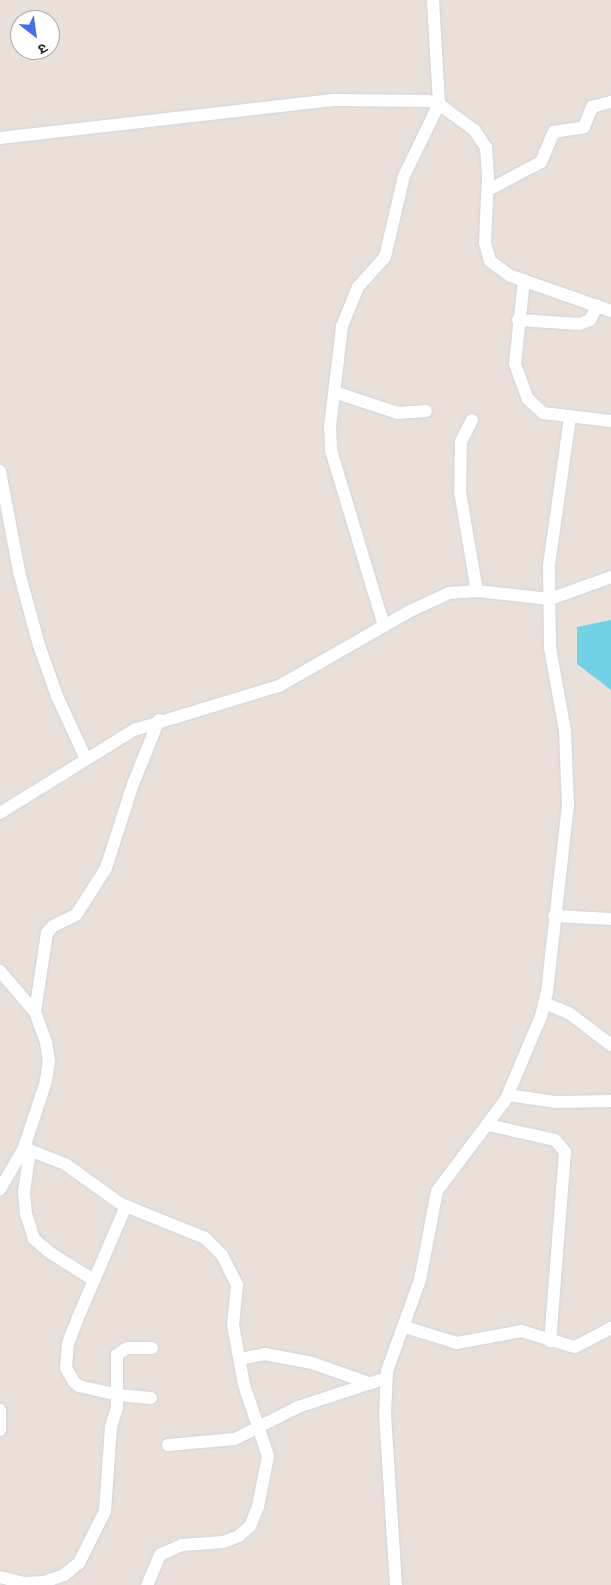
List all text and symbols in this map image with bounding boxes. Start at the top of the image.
north arrow [10,10,60,60]
text: उ [34,38,50,57]

